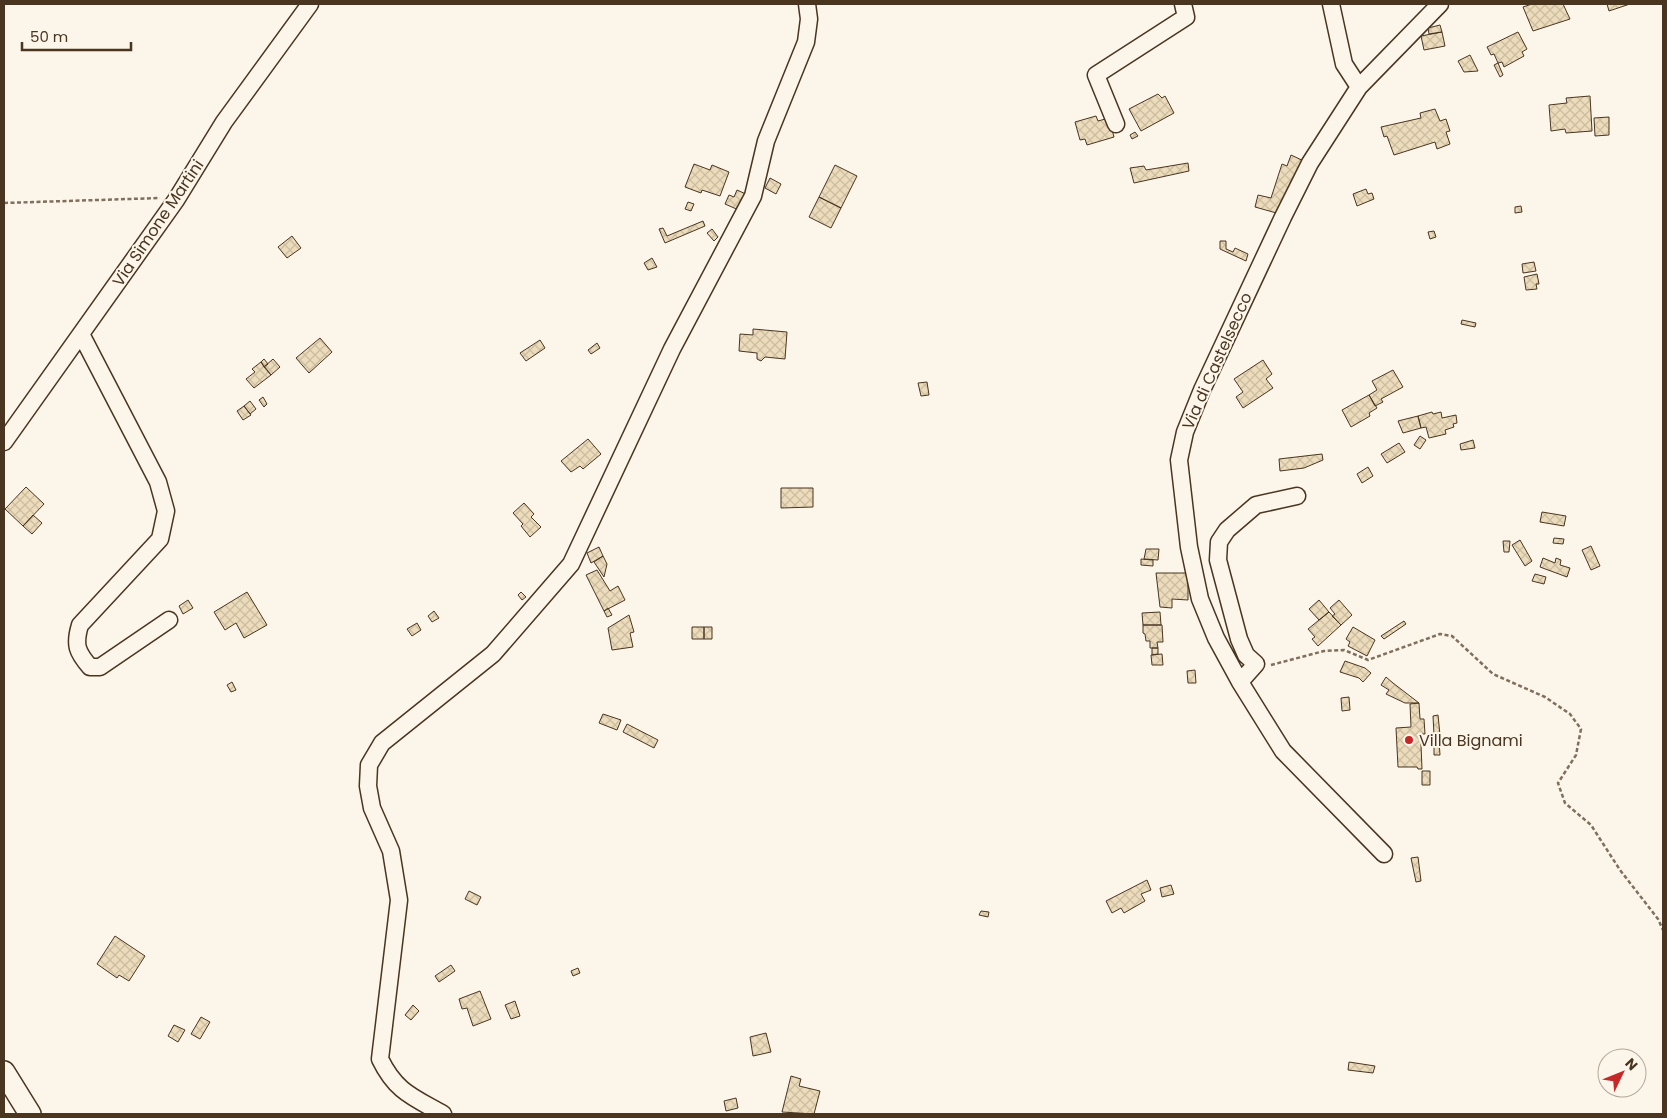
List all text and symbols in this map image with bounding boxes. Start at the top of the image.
scale bar [22,20,131,52]
text: 50 m [30,26,68,47]
street label: Via Simone Martini [107,155,209,291]
street label: Via di Castelsecco [1176,289,1258,433]
place label: Villa Bignami [1419,729,1523,752]
marker: Villa Bignami [1403,734,1415,746]
north arrow [1597,1048,1647,1098]
text: N [1621,1053,1642,1075]

